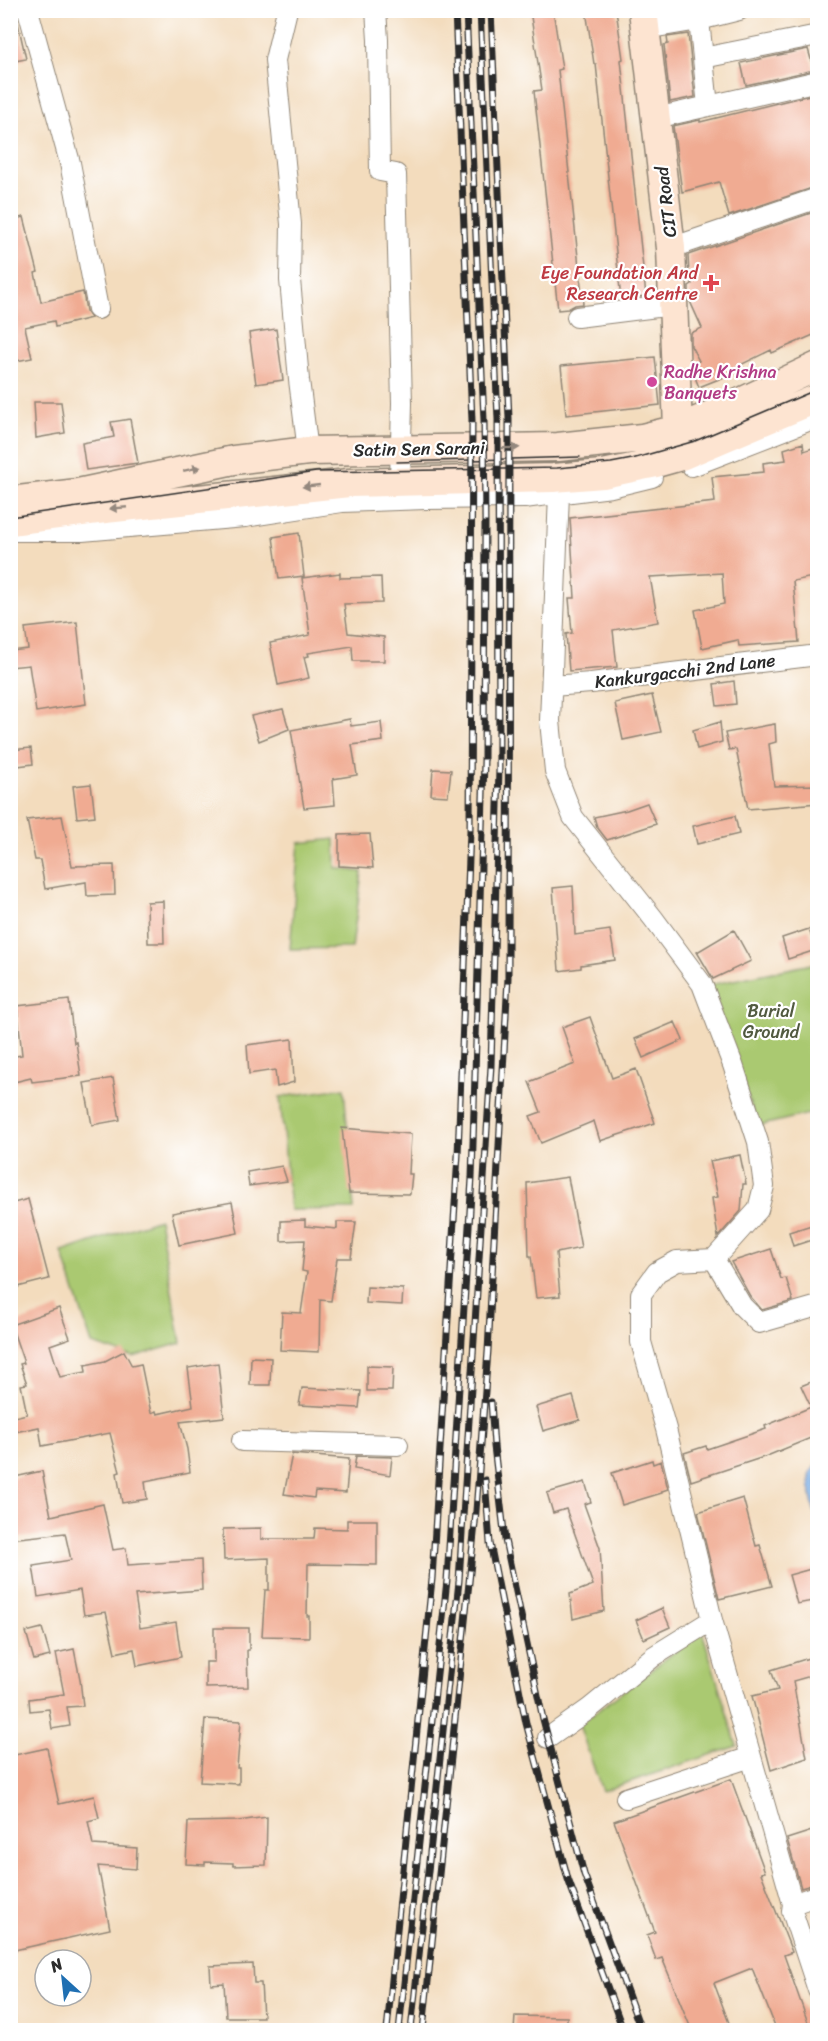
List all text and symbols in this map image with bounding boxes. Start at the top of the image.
street label: CIT Road [646,163,686,239]
place label: Eye Foundation And Research Centre [541,257,700,310]
marker: Eye Foundation And Research Centre [702,274,720,292]
place label: Radhe Krishna Banquets [664,356,777,409]
marker: Radhe Krishna Banquets [645,375,659,389]
street label: Satin Sen Sarani [353,432,486,466]
one-way arrow [502,443,521,453]
one-way arrow [183,464,202,473]
one-way arrow [302,481,321,491]
one-way arrow [108,503,127,513]
street label: Kankurgacchi 2nd Lane [593,644,777,698]
park label: Burial Ground [743,995,801,1048]
north arrow [33,1948,93,2008]
text: N [44,1949,69,1981]

